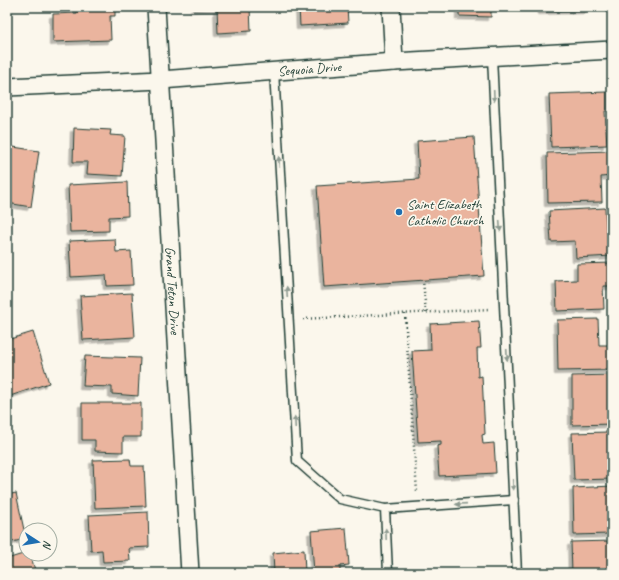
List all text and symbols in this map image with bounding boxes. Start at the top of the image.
street label: Sequoia Drive [277,58,343,79]
one-way arrow [490,90,497,102]
one-way arrow [276,156,283,168]
place label: Saint Elizabeth Catholic Church [407,196,484,229]
marker: Saint Elizabeth Catholic Church [394,207,404,217]
one-way arrow [497,220,503,233]
street label: Grand Teton Drive [162,246,184,336]
one-way arrow [284,285,290,298]
one-way arrow [503,349,510,361]
one-way arrow [291,416,298,428]
one-way arrow [510,479,516,492]
one-way arrow [455,501,467,508]
north arrow [18,522,58,562]
one-way arrow [383,528,390,540]
text: N [40,539,55,551]

